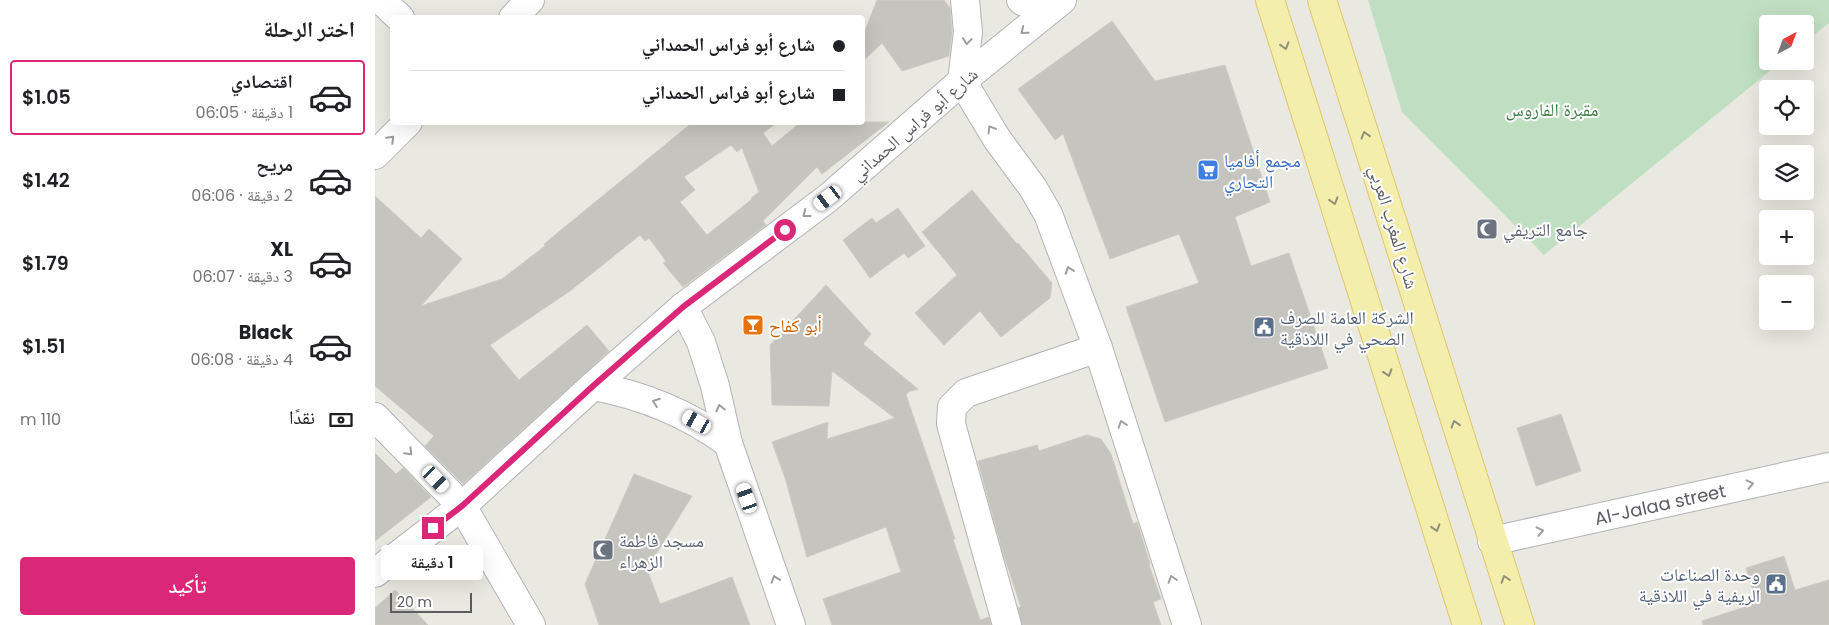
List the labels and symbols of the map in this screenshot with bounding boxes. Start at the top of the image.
north arrow [1759,15,1814,70]
one-way arrow [1021,25,1030,33]
one-way arrow [962,37,973,45]
one-way arrow [1279,42,1289,50]
street label: شارع أبو فراس الحمداني [845,62,985,188]
park label: مقبرة الفاروس [1505,97,1599,122]
one-way arrow [987,126,997,135]
one-way arrow [1360,132,1370,140]
one-way arrow [385,135,394,144]
place label: مجمع أفاميا التجاري [1224,148,1301,196]
supermarket icon: مجمع أفاميا التجاري [1196,158,1220,182]
street label: شارع المغرب العربي [1361,162,1425,293]
car [811,183,844,213]
one-way arrow [1328,197,1338,205]
one-way arrow [802,208,812,217]
mosque icon: جامع التريفي [1475,217,1499,241]
place label: جامع التريفي [1503,217,1588,244]
route start [774,219,796,241]
one-way arrow [1065,266,1075,275]
place label: الشركة العامة للصرف الصحي في اللاذقية [1280,305,1414,353]
bar icon: أبو كفاح [741,313,765,337]
place label: أبو كفاح [769,313,822,338]
public building icon: الشركة العامة للصرف الصحي في اللاذقية [1252,315,1276,339]
one-way arrow [1382,369,1392,377]
one-way arrow [652,398,660,408]
one-way arrow [715,403,726,412]
car [680,408,713,436]
one-way arrow [1118,420,1128,429]
one-way arrow [1451,420,1461,428]
one-way arrow [403,446,412,455]
car [420,463,451,495]
street label: Al-Jalaa street [1592,478,1728,531]
one-way arrow [1745,479,1754,490]
car [735,481,758,515]
route end [422,517,444,539]
one-way arrow [1431,524,1441,532]
one-way arrow [1536,526,1544,537]
place label: مسجد فاطمة الزهراء [619,528,704,574]
mosque icon: مسجد فاطمة الزهراء [591,538,615,562]
callout: 1 دقيقة [382,546,484,580]
place label: وحدة الصناعات الريفية في اللاذقية [1639,562,1760,610]
public building icon: وحدة الصناعات الريفية في اللاذقية [1764,572,1788,596]
one-way arrow [771,575,781,584]
one-way arrow [1167,575,1177,583]
one-way arrow [1500,575,1510,583]
scale bar [390,590,473,613]

